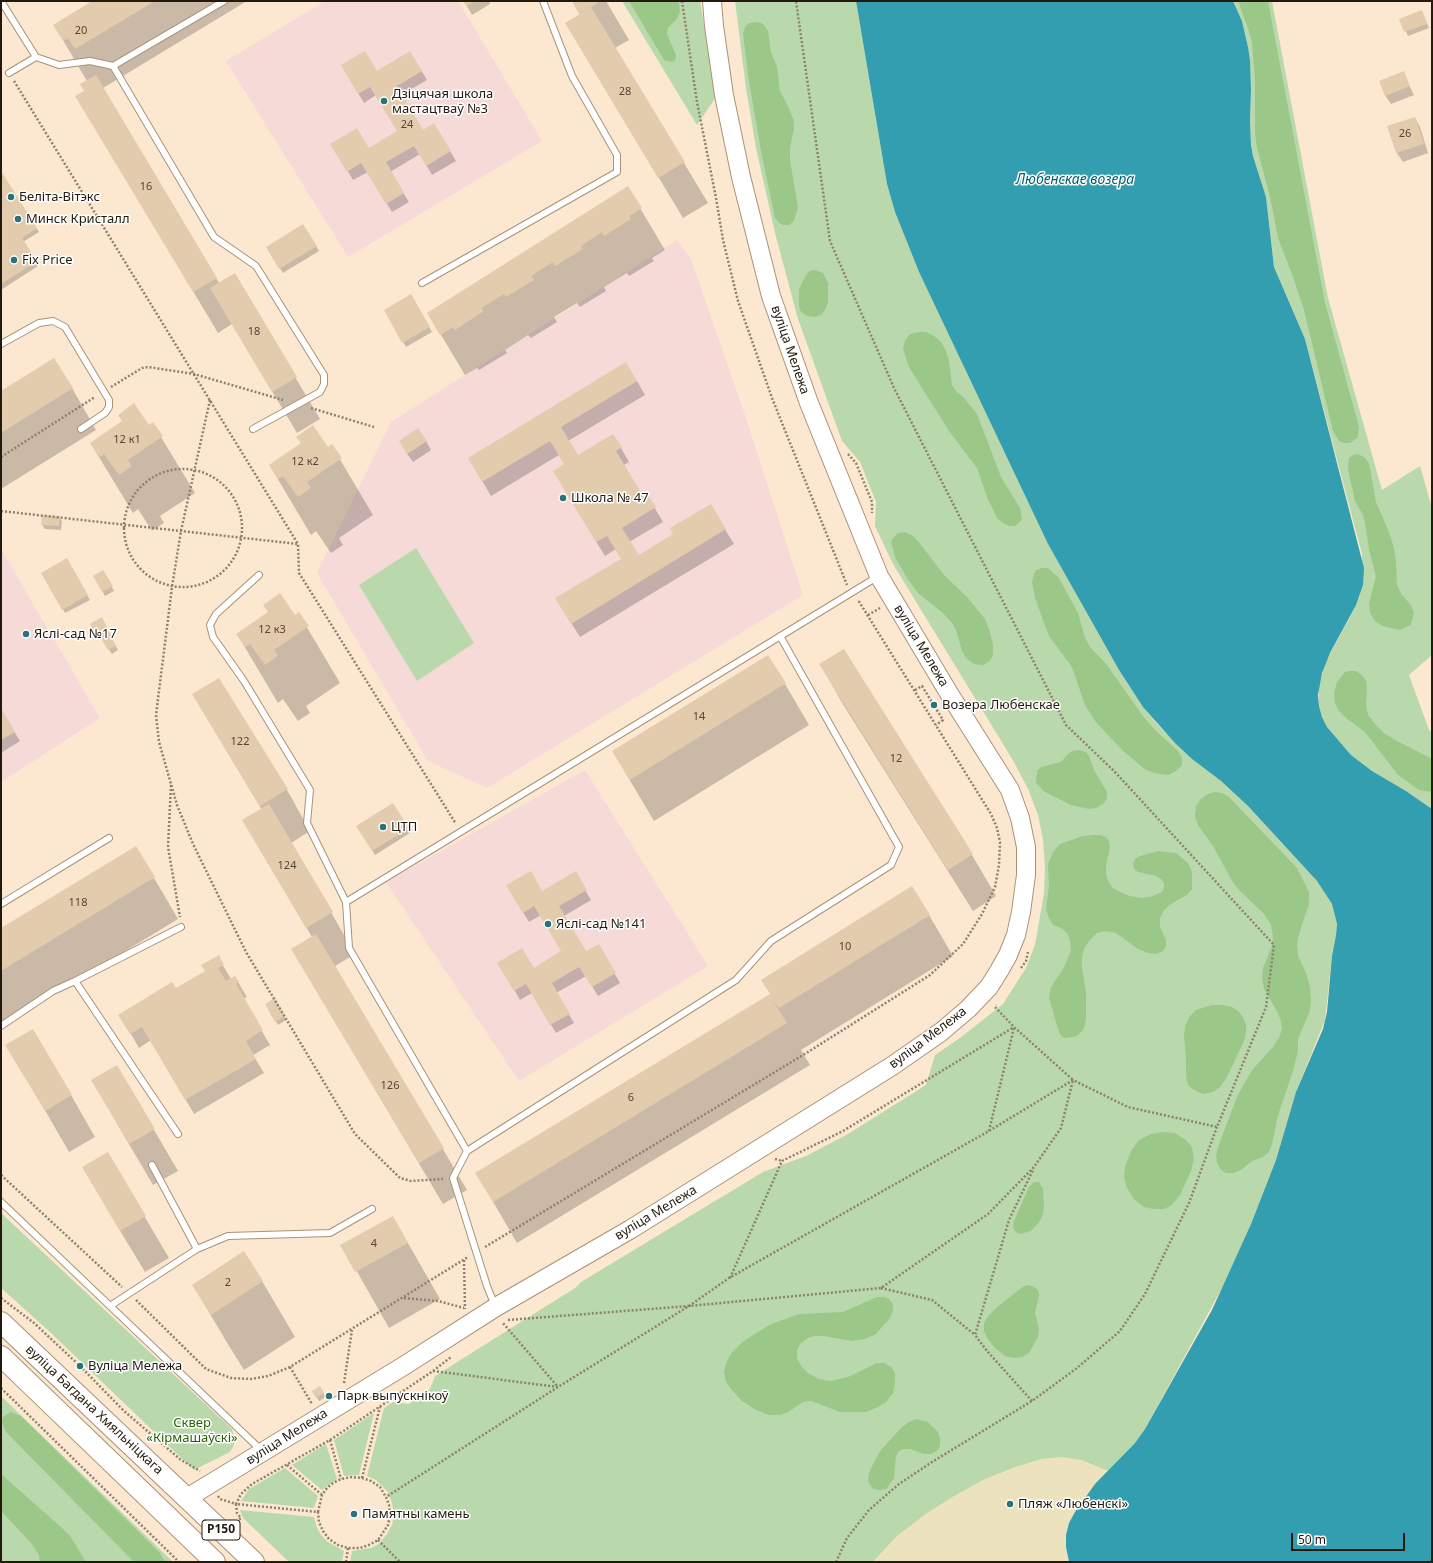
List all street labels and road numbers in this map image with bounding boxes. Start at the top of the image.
street label: вуліца Мележа [767,303,813,397]
street label: вуліца Мележа [890,602,952,690]
street label: вуліца Мележа [886,1004,970,1072]
street label: вуліца Мележа [612,1182,700,1244]
street label: вуліца Багдана Хмяльніцкага [22,1342,166,1478]
street label: вуліца Мележа [243,1406,331,1468]
road number: Р150 [202,1520,240,1540]

